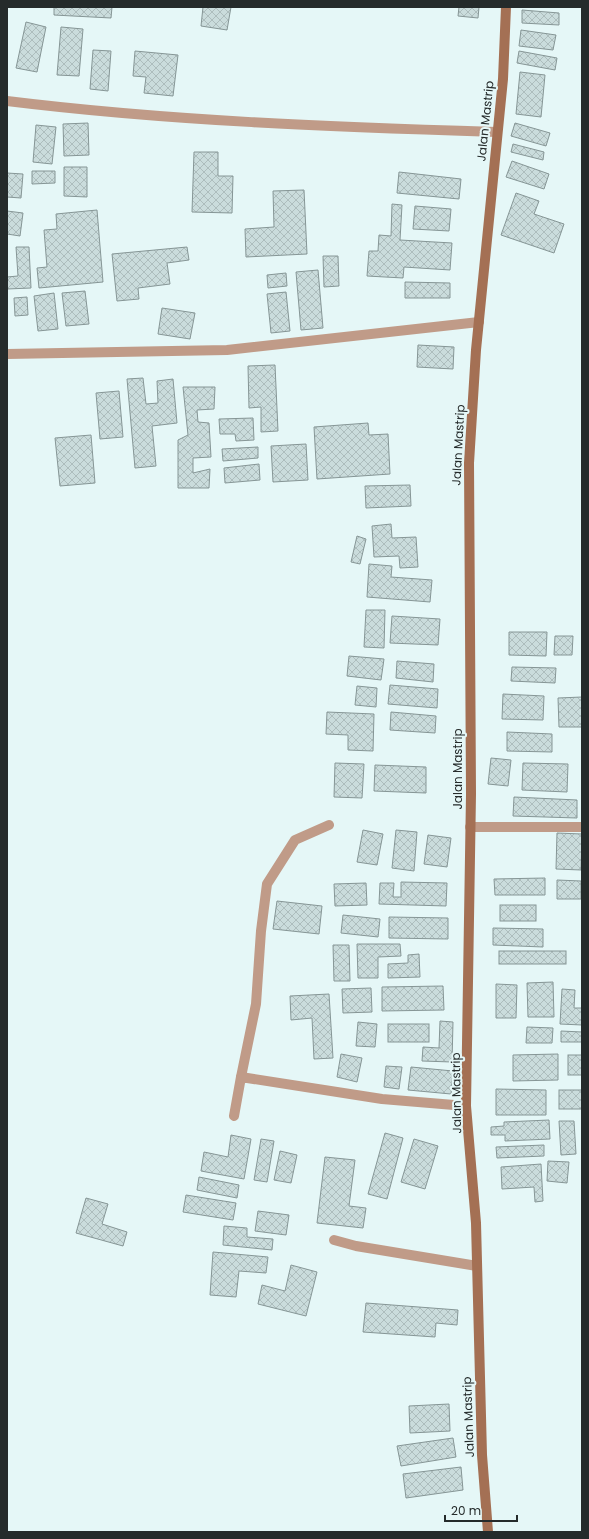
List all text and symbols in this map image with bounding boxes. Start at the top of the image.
street label: Jalan Mastrip [472,80,498,162]
street label: Jalan Mastrip [447,404,469,486]
street label: Jalan Mastrip [449,728,466,810]
street label: Jalan Mastrip [447,1052,465,1134]
street label: Jalan Mastrip [458,1376,478,1458]
scale bar [445,1497,517,1523]
text: 20 m [451,1502,481,1519]

